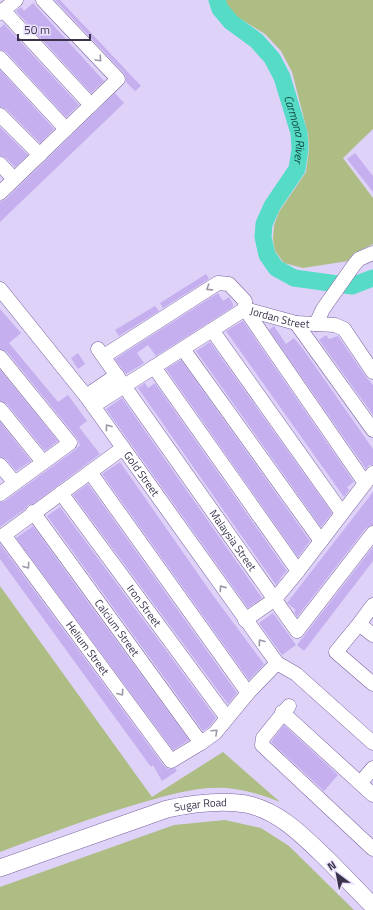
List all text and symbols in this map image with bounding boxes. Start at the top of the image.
scale bar [18,16,90,42]
text: 50 m [24,20,50,39]
one-way arrow [94,54,102,62]
water label: Carmona River [279,93,310,167]
one-way arrow [206,283,213,291]
street label: Jordan Street [248,303,310,332]
one-way arrow [106,424,113,431]
street label: Gold Street [120,448,163,500]
street label: Malaysia Street [206,506,260,574]
one-way arrow [23,562,30,569]
street label: Iron Street [123,581,165,630]
one-way arrow [219,585,227,592]
street label: Calcium Street [91,596,143,660]
street label: Helium Street [62,618,113,679]
one-way arrow [259,639,266,646]
one-way arrow [116,689,123,696]
one-way arrow [210,730,217,737]
street label: Sugar Road [173,794,227,815]
north arrow [317,854,357,894]
text: N [324,857,339,874]

